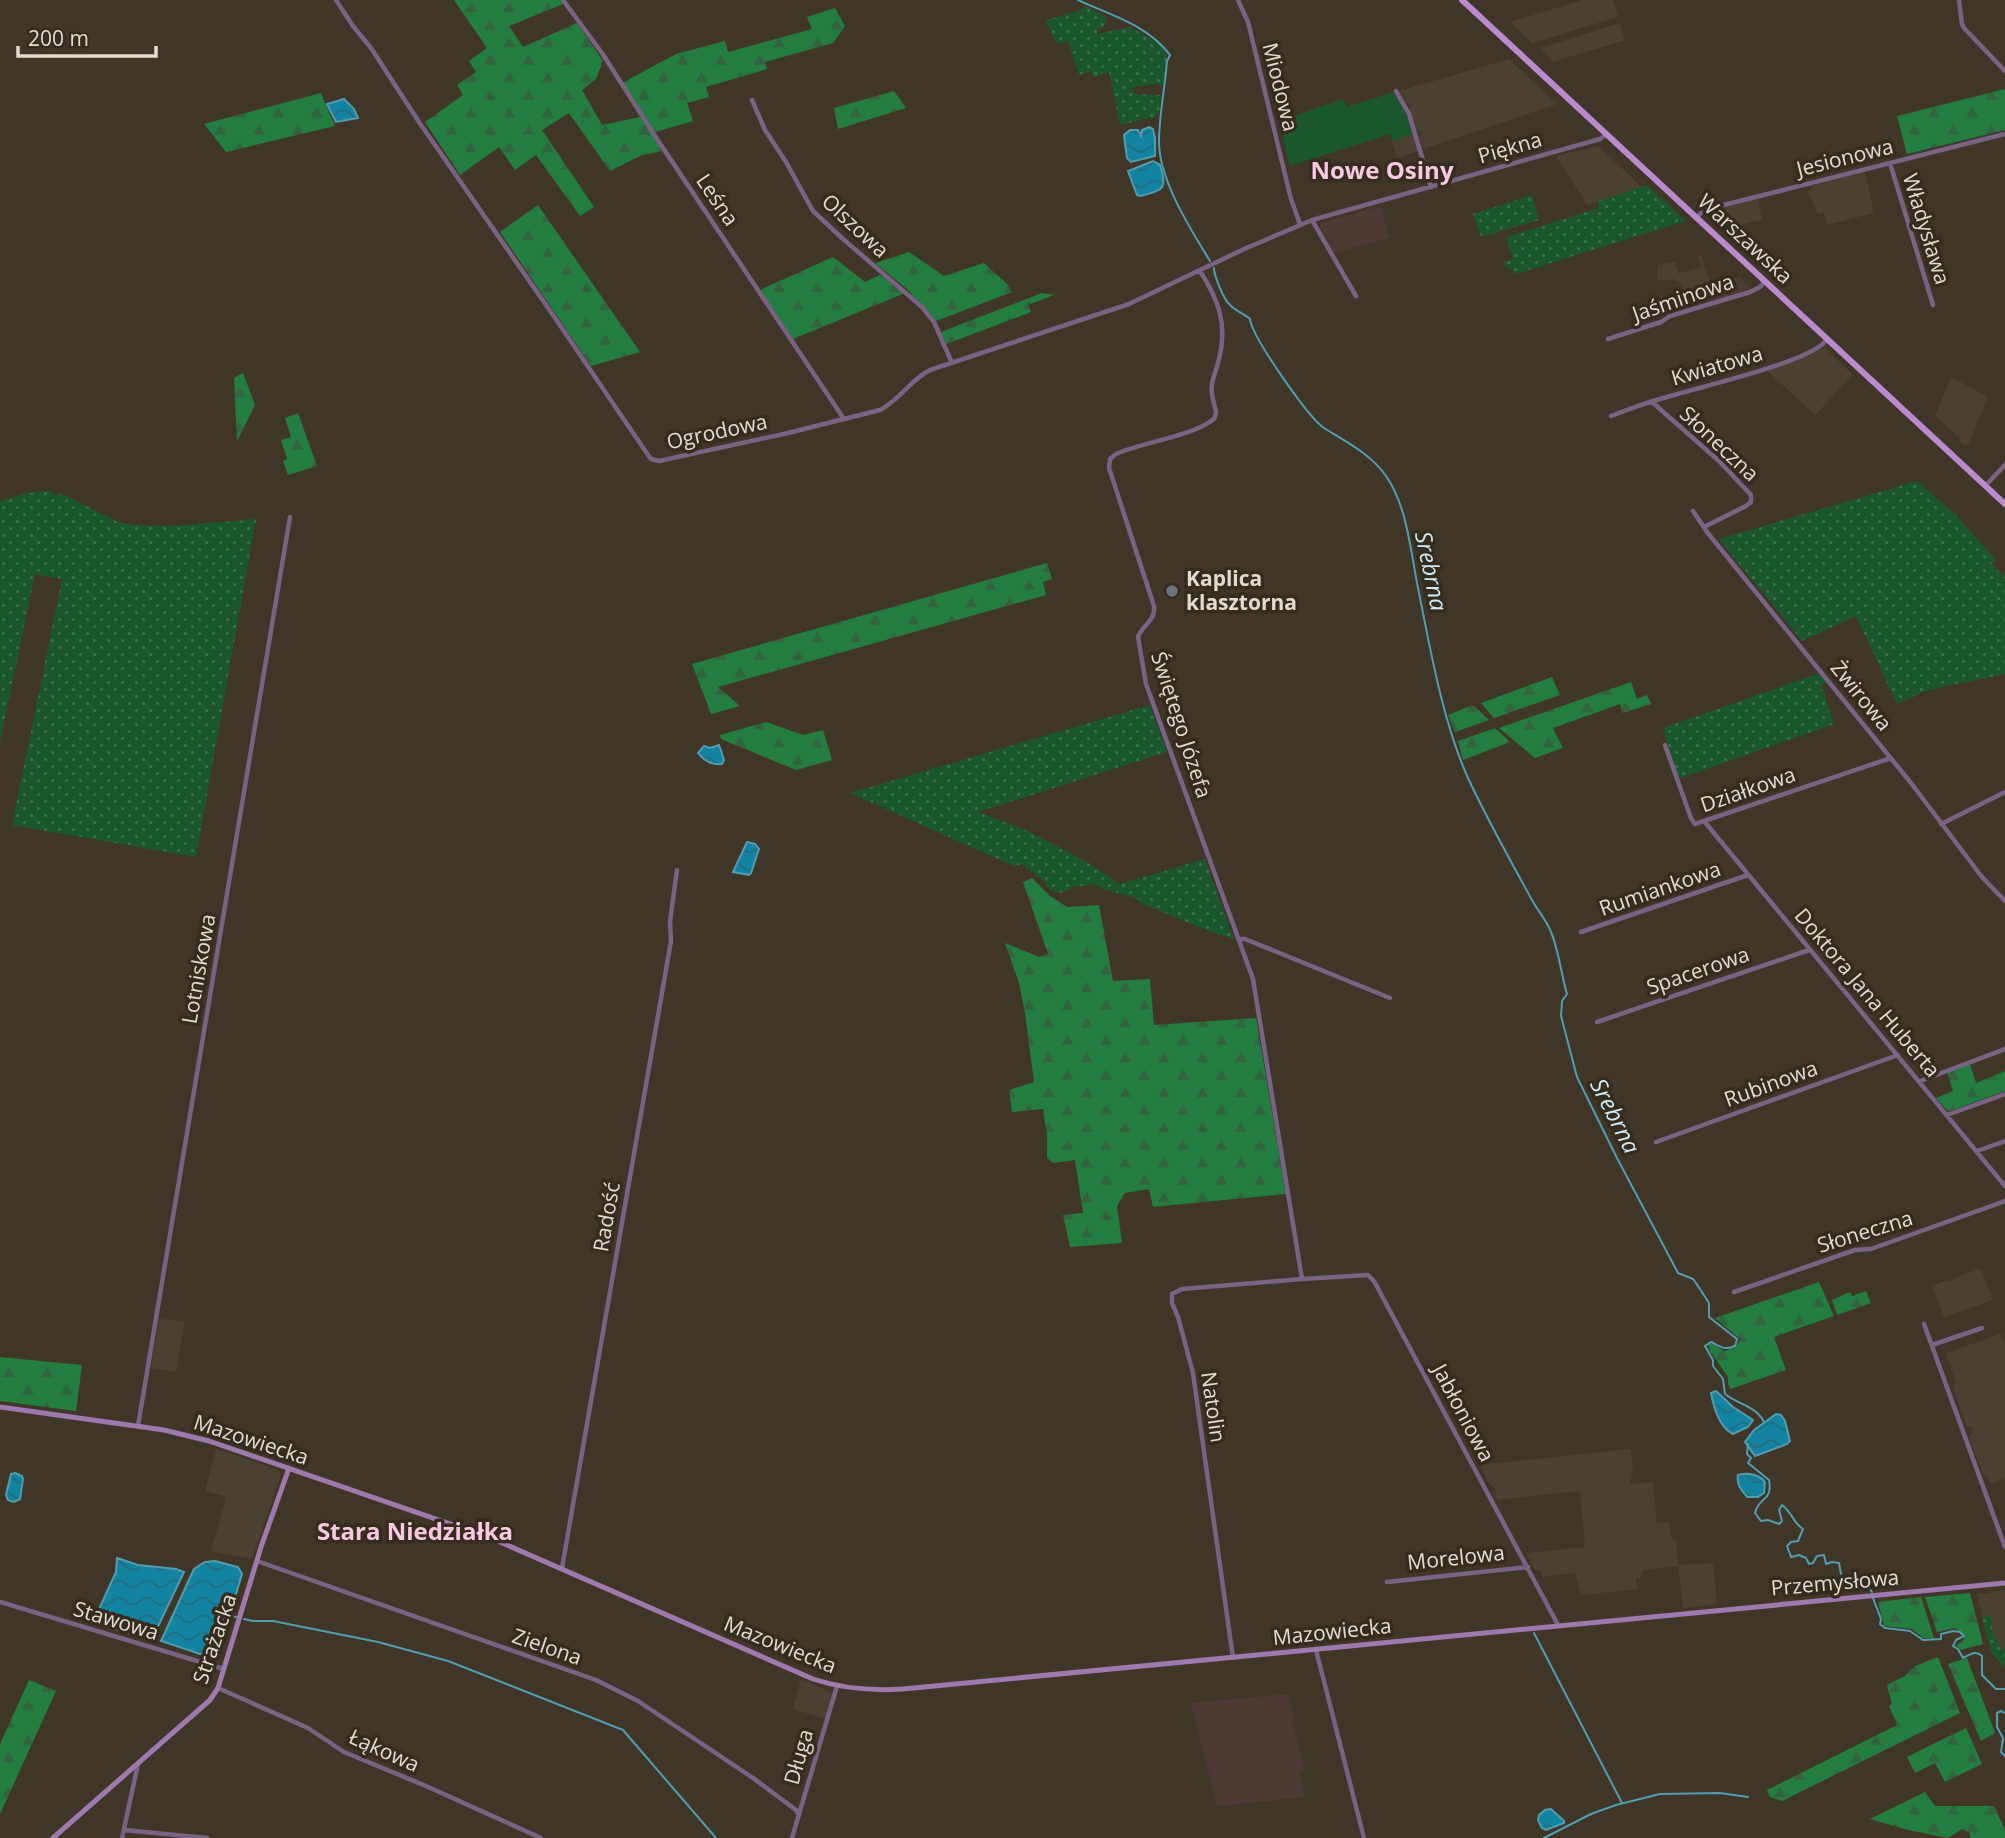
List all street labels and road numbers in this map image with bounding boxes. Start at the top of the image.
street label: Miodowa [1256,40,1305,134]
street label: Piękna [1474,125,1545,169]
street label: Jesionowa [1791,131,1896,183]
street label: Leśna [690,168,745,231]
street label: Władysława [1897,170,1957,288]
street label: Olszowa [816,187,895,263]
street label: Warszawska [1692,187,1799,289]
street label: Jaśminowa [1626,267,1737,328]
street label: Kwiatowa [1668,339,1766,391]
street label: Słoneczna [1674,399,1765,487]
street label: Ogrodowa [664,407,770,455]
street label: Świętego Józefa [1145,648,1219,801]
street label: Żwirowa [1825,654,1899,736]
street label: Działkowa [1696,760,1799,818]
street label: Rumiankowa [1595,854,1724,922]
street label: Doktora Jana Huberta [1789,902,1947,1083]
street label: Lotniskowa [175,912,221,1026]
street label: Spacerowa [1643,939,1753,1001]
street label: Rubinowa [1720,1053,1821,1113]
street label: Radość [586,1180,626,1254]
street label: Słoneczna [1813,1203,1916,1259]
street label: Jabłoniowa [1425,1357,1501,1466]
street label: Natolin [1195,1370,1233,1444]
street label: Mazowiecka [190,1407,312,1471]
street label: Morelowa [1406,1538,1506,1576]
street label: Przemysłowa [1770,1562,1900,1602]
street label: Strażacka [186,1590,243,1687]
street label: Stawowa [70,1594,162,1646]
street label: Mazowiecka [720,1609,841,1679]
street label: Mazowiecka [1271,1611,1393,1651]
street label: Zielona [509,1621,586,1671]
street label: Łąkowa [345,1722,424,1778]
street label: Długa [777,1726,819,1788]

